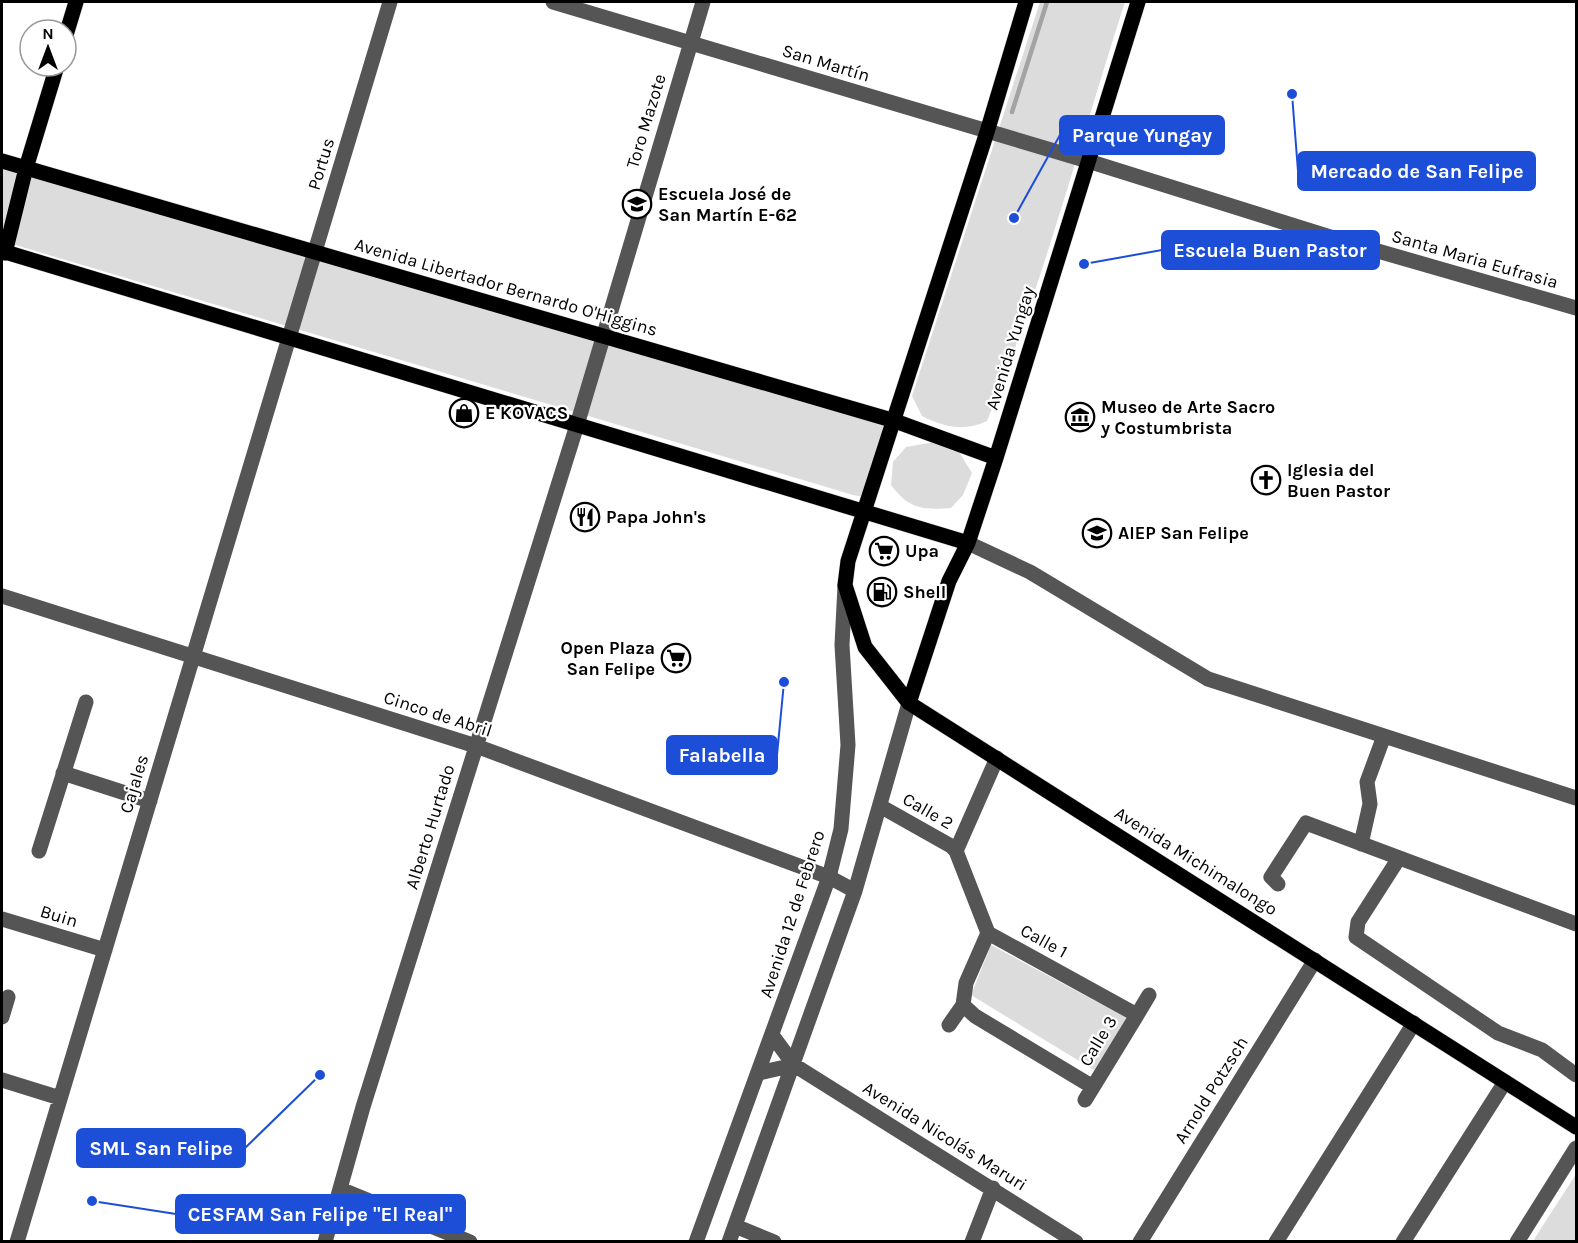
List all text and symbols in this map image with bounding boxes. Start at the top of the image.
north arrow [18,18,78,78]
text: N [42,24,54,43]
street label: San Martín [779,39,873,87]
street label: Toro Mazote [621,71,671,171]
callout: Parque Yungay [1060,116,1224,154]
text: Parque Yungay [1072,124,1212,147]
street label: Portus [303,135,339,193]
callout: Mercado de San Felipe [1298,152,1535,190]
text: Mercado de San Felipe [1310,160,1524,183]
place label: Escuela José de San Martín E-62 [658,183,797,226]
school or university icon: Escuela José de San Martín E-62 [621,188,653,220]
street label: Santa Maria Eufrasia [1389,225,1561,293]
callout: Escuela Buen Pastor [1162,231,1379,269]
street label: Avenida Libertador Bernardo O'Higgins [352,233,660,341]
text: Escuela Buen Pastor [1173,239,1367,262]
street label: Avenida Yungay [981,283,1039,413]
place label: Museo de Arte Sacro y Costumbrista [1101,396,1275,439]
shop icon: E KOVACS [448,397,480,429]
museum icon: Museo de Arte Sacro y Costumbrista [1064,401,1096,433]
place label: E KOVACS [485,402,568,424]
place label: Iglesia del Buen Pastor [1287,459,1390,502]
church icon: Iglesia del Buen Pastor [1250,464,1282,496]
restaurant icon: Papa John's [569,501,601,533]
place label: Papa John's [606,506,706,528]
school or university icon: AIEP San Felipe [1081,517,1113,549]
place label: AIEP San Felipe [1118,522,1249,544]
supermarket icon: Upa [868,535,900,567]
place label: Upa [905,540,939,562]
fuel station icon: Shell [866,576,898,608]
place label: Shell [903,581,946,603]
place label: Open Plaza San Felipe [561,637,655,680]
supermarket icon: Open Plaza San Felipe [660,642,692,674]
street label: Cinco de Abril [381,686,495,742]
callout: Falabella [667,736,777,774]
text: Falabella [679,744,765,767]
street label: Cajales [115,752,153,816]
street label: Alberto Hurtado [401,762,459,892]
street label: Calle 2 [899,788,957,834]
street label: Avenida Michimalongo [1110,802,1282,920]
street label: Avenida 12 de Febrero [754,827,830,1001]
street label: Buin [37,900,81,932]
street label: Calle 1 [1017,919,1071,963]
street label: Calle 3 [1074,1012,1122,1070]
street label: Arnold Potzsch [1169,1032,1253,1148]
street label: Avenida Nicolás Maruri [859,1077,1031,1195]
callout: SML San Felipe [77,1129,245,1167]
text: SML San Felipe [89,1137,233,1160]
callout: CESFAM San Felipe "El Real" [176,1195,465,1233]
text: CESFAM San Felipe "El Real" [188,1203,453,1226]

